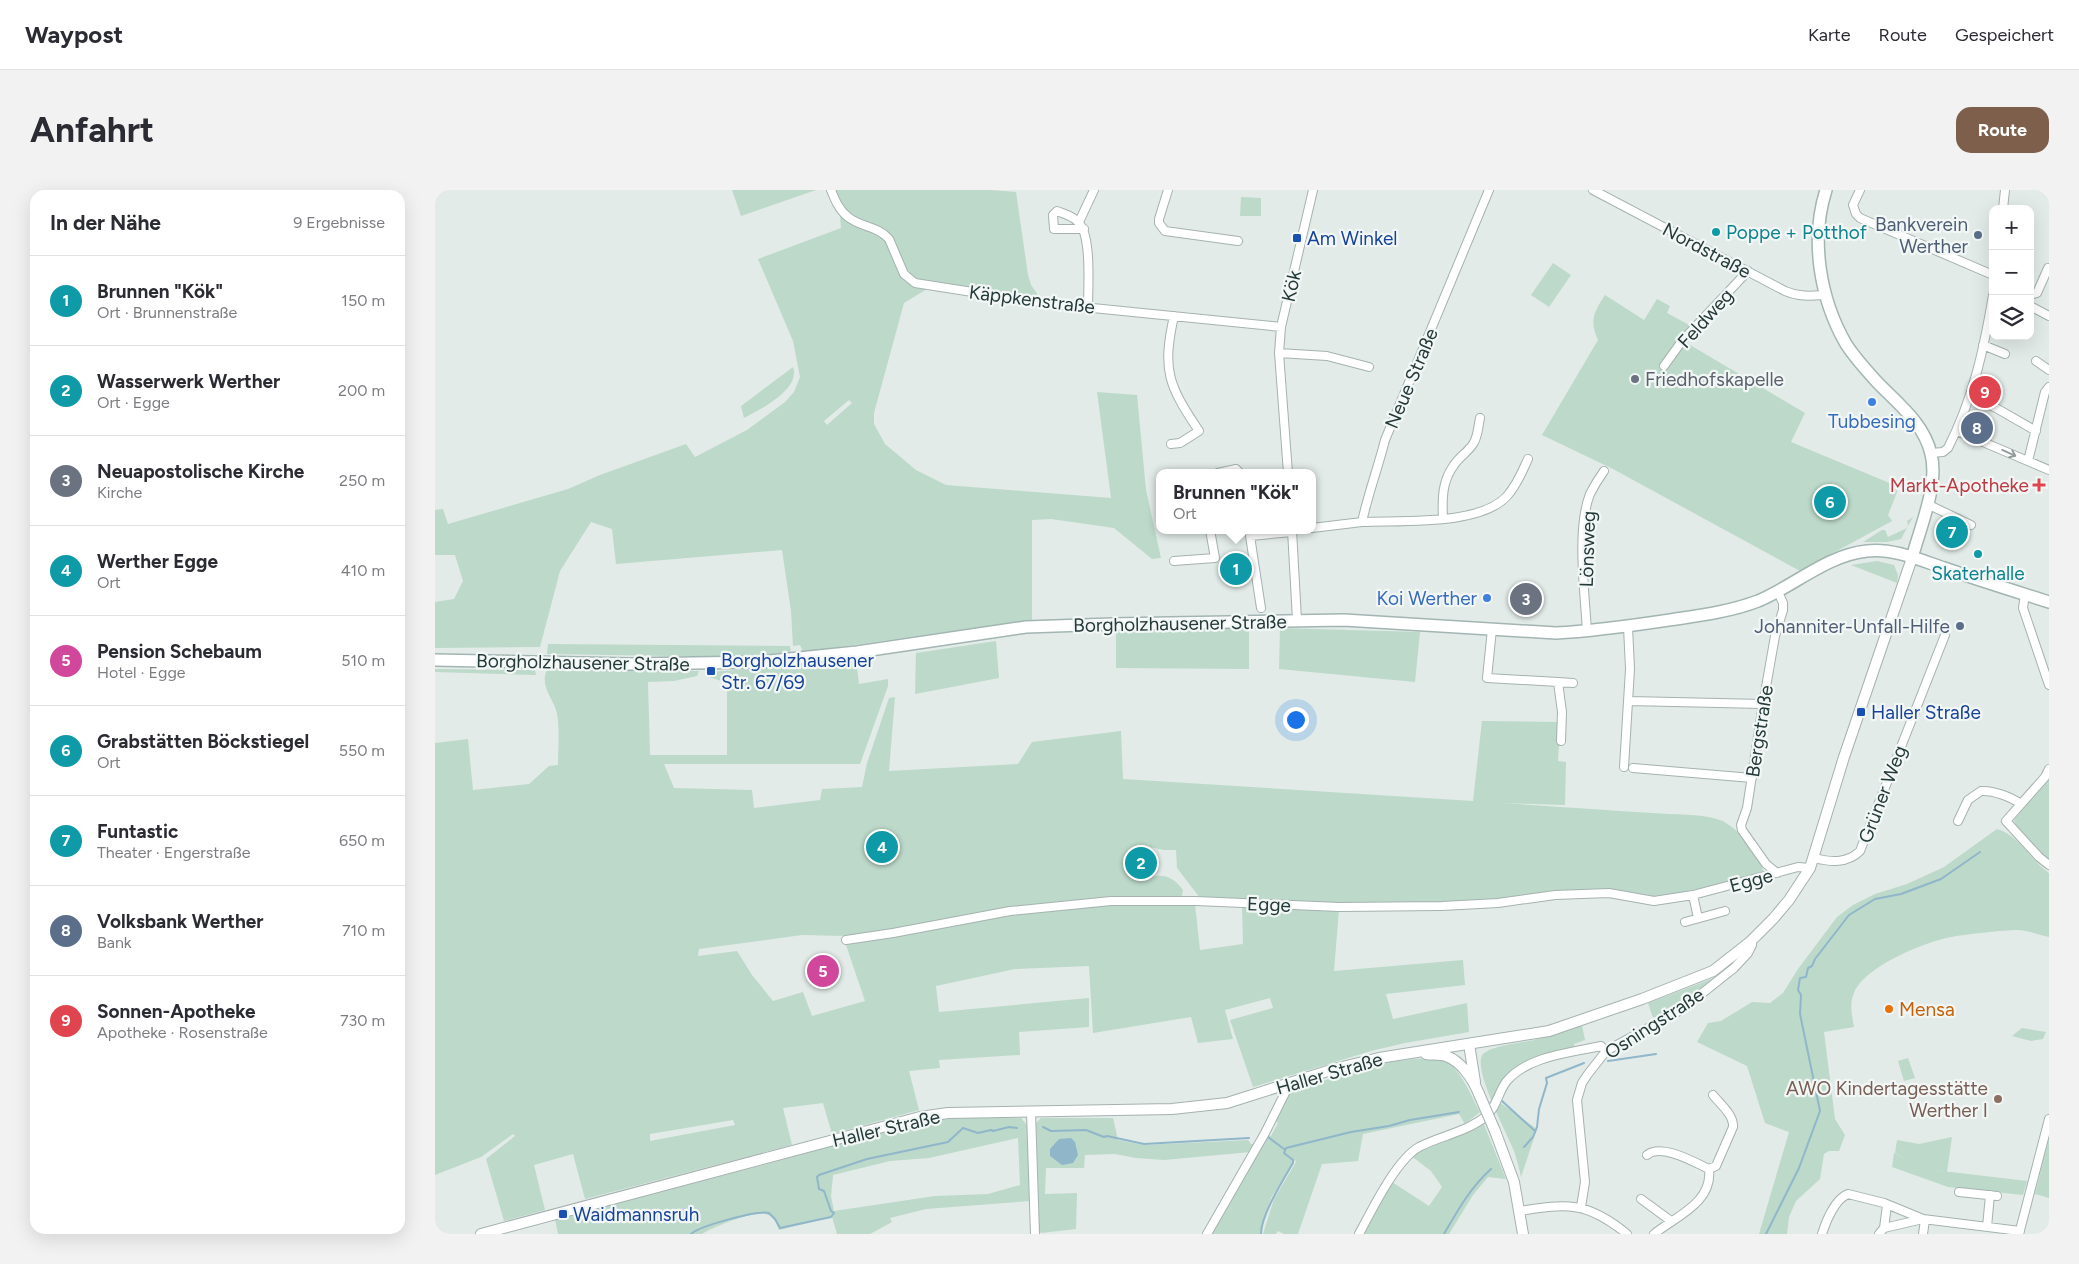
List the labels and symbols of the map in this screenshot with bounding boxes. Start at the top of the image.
place label: Bankverein Werther [1875,213,1969,258]
street label: Nordstraße [1659,218,1755,283]
place label: Poppe + Potthof [1726,221,1867,244]
marker: Poppe + Potthof [1710,226,1722,238]
place label: Am Winkel [1307,227,1398,250]
marker: Bankverein Werther [1972,229,1984,241]
marker: Am Winkel [1291,232,1303,244]
street label: Kök [1277,267,1306,304]
street label: Käppkenstraße [968,280,1096,319]
street label: Feldweg [1673,284,1738,353]
street label: Neue Straße [1380,325,1443,432]
place label: Friedhofskapelle [1645,368,1784,391]
marker: Friedhofskapelle [1629,373,1641,385]
pin: 9 [1969,373,2001,411]
marker: Tubbesing [1866,396,1878,408]
pin: 8 [1961,409,1993,447]
place label: Tubbesing [1828,410,1916,433]
one-way arrow [2001,448,2016,458]
place label: Markt-Apotheke [1890,474,2029,497]
marker: Markt-Apotheke [2033,479,2045,491]
pin: 6 [1814,483,1846,521]
street label: Lönsweg [1575,510,1600,588]
pin: 7 [1936,513,1968,551]
marker: Skaterhalle [1972,548,1984,560]
pin: 1 [1220,550,1252,588]
place label: Skaterhalle [1931,562,2025,585]
pin: 3 [1510,580,1542,618]
place label: Koi Werther [1377,587,1478,610]
marker: Koi Werther [1481,592,1493,604]
street label: Borgholzhausener Straße [1073,610,1287,637]
place label: Johanniter-Unfall-Hilfe [1754,615,1950,638]
marker: Johanniter-Unfall-Hilfe [1954,620,1966,632]
street label: Borgholzhausener Straße [476,649,690,676]
place label: Borgholzhausener Str. 67/69 [721,649,874,694]
marker: Borgholzhausener Str. 67/69 [705,665,717,677]
street label: Bergstraße [1741,683,1778,779]
place label: Haller Straße [1871,701,1981,724]
marker: Haller Straße [1855,706,1867,718]
your location [1283,707,1309,733]
street label: Grüner Weg [1853,742,1912,846]
pin: 4 [866,828,898,866]
pin: 2 [1125,844,1157,882]
street label: Egge [1727,864,1775,897]
street label: Egge [1247,892,1291,917]
pin: 5 [807,952,839,990]
street label: Osningstraße [1600,983,1708,1064]
place label: Mensa [1899,998,1955,1021]
marker: Mensa [1883,1003,1895,1015]
street label: Haller Straße [1273,1047,1385,1100]
place label: AWO Kindertagesstätte Werther I [1786,1077,1988,1122]
marker: AWO Kindertagesstätte Werther I [1992,1093,2004,1105]
street label: Haller Straße [830,1105,942,1152]
place label: Waidmannsruh [573,1203,699,1226]
marker: Waidmannsruh [557,1208,569,1220]

